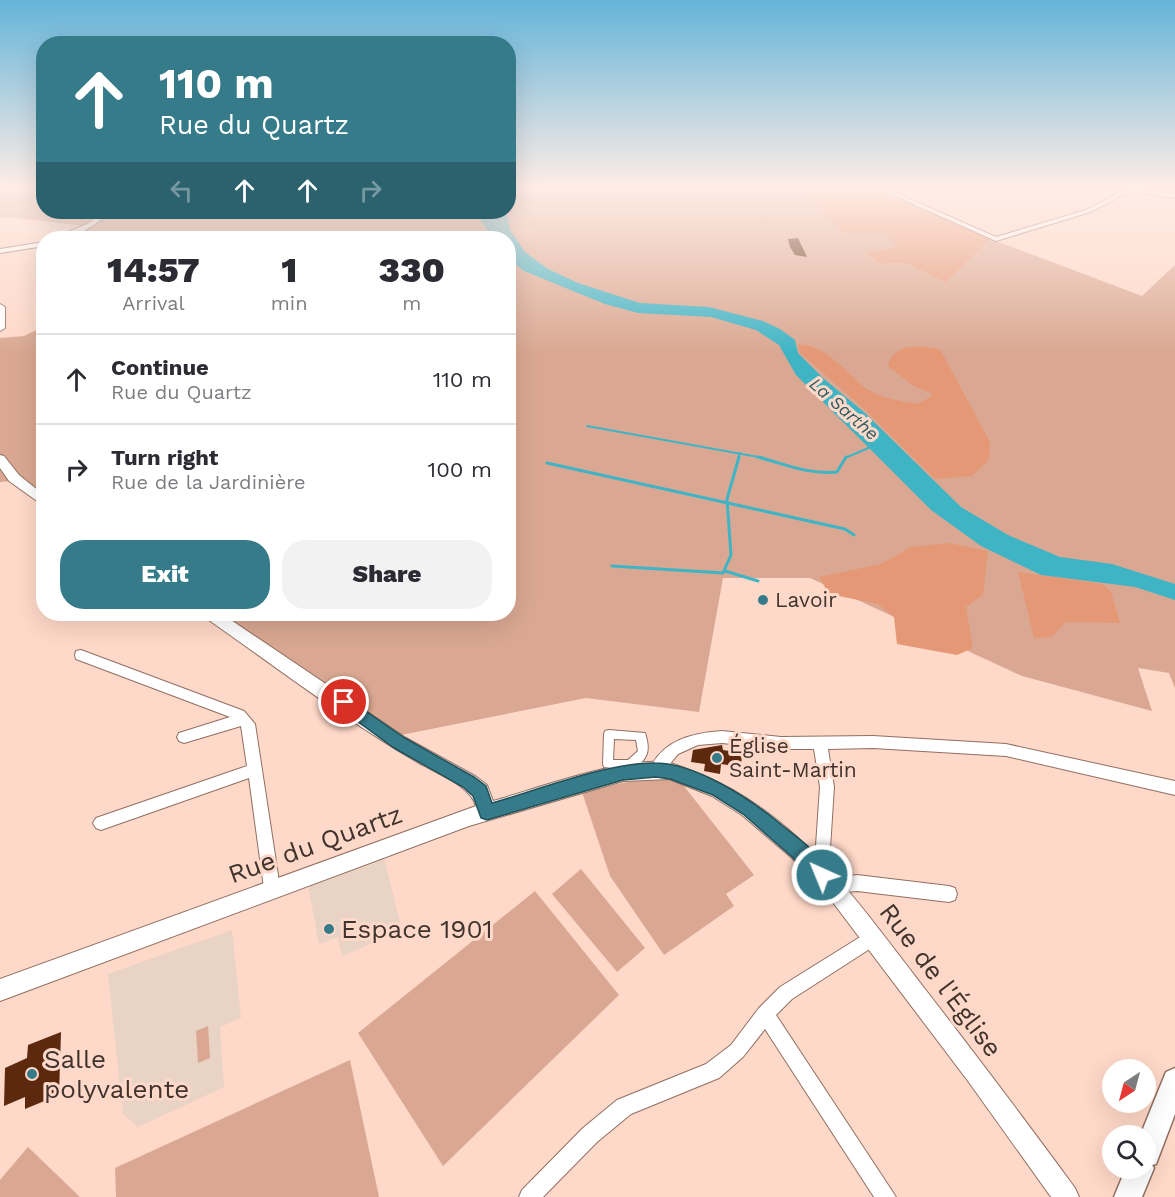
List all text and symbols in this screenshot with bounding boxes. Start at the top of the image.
text: 110 m [159,59,274,108]
icon: ahead [60,60,138,138]
text: Rue du Quartz [159,109,349,141]
icon: left [165,174,198,207]
icon: ahead [228,174,261,207]
icon: ahead [291,174,324,207]
icon: right [354,174,387,207]
text: 14:57 [107,249,200,291]
text: 1 [281,249,297,291]
text: 330 [379,249,445,291]
text: Arrival [122,291,185,315]
text: min [271,291,308,315]
text: m [402,291,421,315]
text: Continue [111,355,209,380]
icon: ahead [60,363,93,396]
text: 110 m [433,367,492,392]
water label: La Sarthe [806,373,883,444]
text: Rue du Quartz [111,380,252,404]
text: Turn right [111,445,218,470]
icon: right [60,453,93,486]
text: 100 m [428,457,492,482]
text: Rue de la Jardinière [111,470,306,494]
button: Exit [60,540,270,609]
button: Share [282,540,492,609]
place label: Lavoir [775,587,837,612]
marker: Lavoir [756,593,770,607]
pin [318,676,369,727]
icon: arrive [327,685,360,718]
place label: Église Saint-Martin [729,733,857,782]
marker: Église Saint-Martin [710,751,724,765]
street label: Rue du Quartz [224,799,406,889]
position arrow [790,843,854,907]
street label: Rue de l'Église [873,897,1009,1063]
place label: Espace 1901 [341,914,493,944]
marker: Espace 1901 [322,922,336,936]
place label: Salle polyvalente [44,1044,189,1104]
north arrow [1102,1059,1156,1113]
map controls [1102,1059,1156,1179]
marker: Salle polyvalente [25,1067,39,1081]
button: search [1102,1125,1156,1179]

